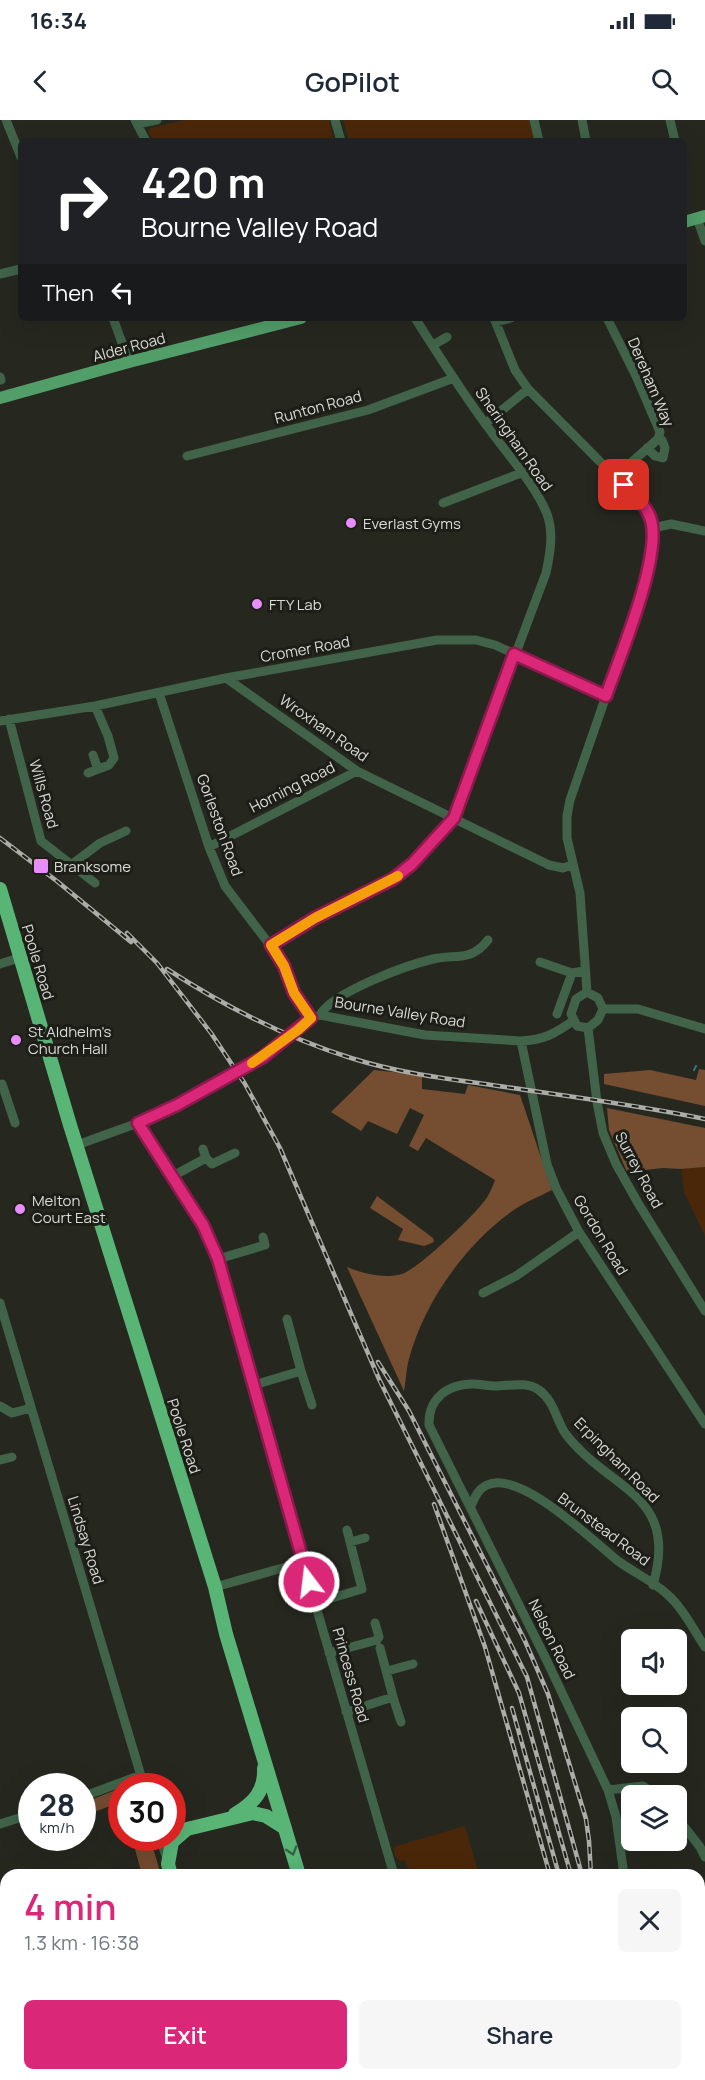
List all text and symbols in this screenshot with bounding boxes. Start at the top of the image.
text: 16:34 [30,6,87,36]
text: GoPilot [305,63,400,100]
icon: back [24,65,57,98]
icon: search [648,65,681,98]
text: 420 m [141,153,265,211]
icon: right [42,162,120,240]
text: Bourne Valley Road [141,208,378,245]
icon: left [106,276,139,309]
text: Then [42,278,94,308]
street label: Alder Road [90,327,168,367]
street label: Dereham Way [623,334,679,430]
street label: Sheringham Road [470,383,558,495]
street label: Runton Road [272,385,364,429]
pin [598,459,649,510]
icon: arrive [607,468,640,501]
place label: Everlast Gyms [363,513,461,534]
marker: Everlast Gyms [344,516,358,530]
place label: FTY Lab [269,594,322,615]
marker: FTY Lab [250,597,264,611]
street label: Cromer Road [259,631,351,667]
street label: Wroxham Road [275,689,373,767]
street label: Horning Road [246,756,338,818]
street label: Wills Road [24,757,64,831]
street label: Gorleston Road [192,771,248,879]
place label: Branksome [54,856,131,877]
marker: Branksome [32,857,50,875]
street label: Poole Road [17,922,59,1002]
street label: Bourne Valley Road [333,991,467,1033]
place label: St Aldhelm's Church Hall [28,1021,111,1059]
marker: St Aldhelm's Church Hall [9,1033,23,1047]
street label: Surrey Road [610,1128,668,1212]
place label: Melton Court East [32,1190,106,1228]
street label: Gordon Road [569,1191,633,1279]
marker: Melton Court East [13,1202,27,1216]
street label: Poole Road [162,1396,206,1476]
street label: Erpingham Road [570,1413,664,1507]
street label: Brunstead Road [554,1487,654,1571]
street label: Lindsay Road [63,1493,109,1587]
position arrow [277,1550,341,1614]
street label: Nelson Road [524,1595,580,1683]
street label: Princess Road [327,1625,375,1725]
map controls [621,1629,687,1851]
button: sound [621,1629,687,1695]
button: search [621,1707,687,1773]
speed limit sign: 30 [108,1773,186,1851]
text: 28 [39,1784,75,1825]
button: layers [621,1785,687,1851]
text: km/h [40,1817,74,1838]
one-way arrow [285,1845,297,1856]
text: 4 min [24,1882,116,1931]
button: close [618,1889,681,1952]
text: 1.3 km · 16:38 [24,1929,139,1956]
button: Exit [24,2000,347,2069]
button: Share [359,2000,681,2069]

